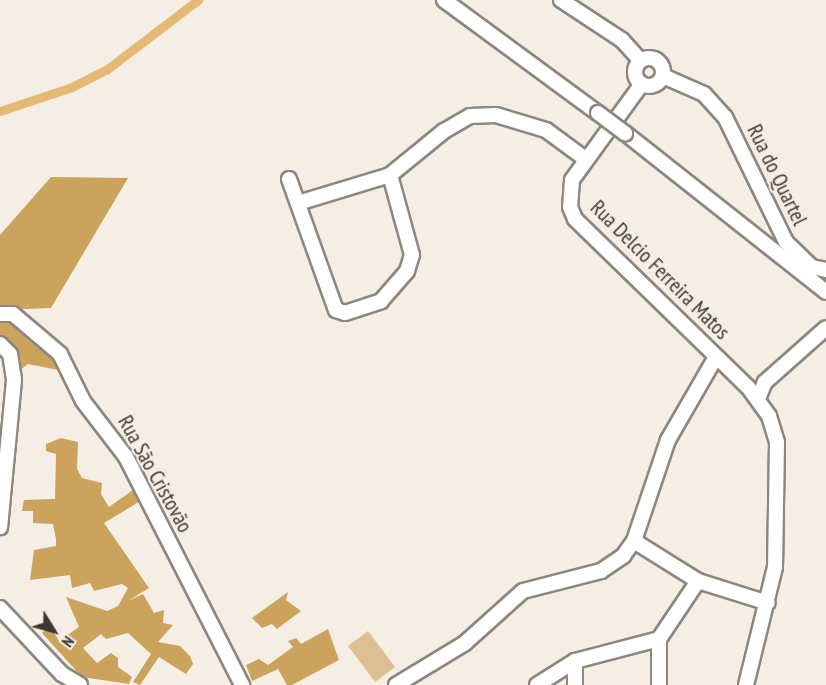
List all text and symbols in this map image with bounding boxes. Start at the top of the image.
street label: Rua do Quartel [742,120,812,230]
street label: Rua Delcio Ferreira Matos [585,195,735,345]
street label: Rua São Cristovão [113,411,197,537]
north arrow [24,601,84,661]
text: N [58,632,79,651]

